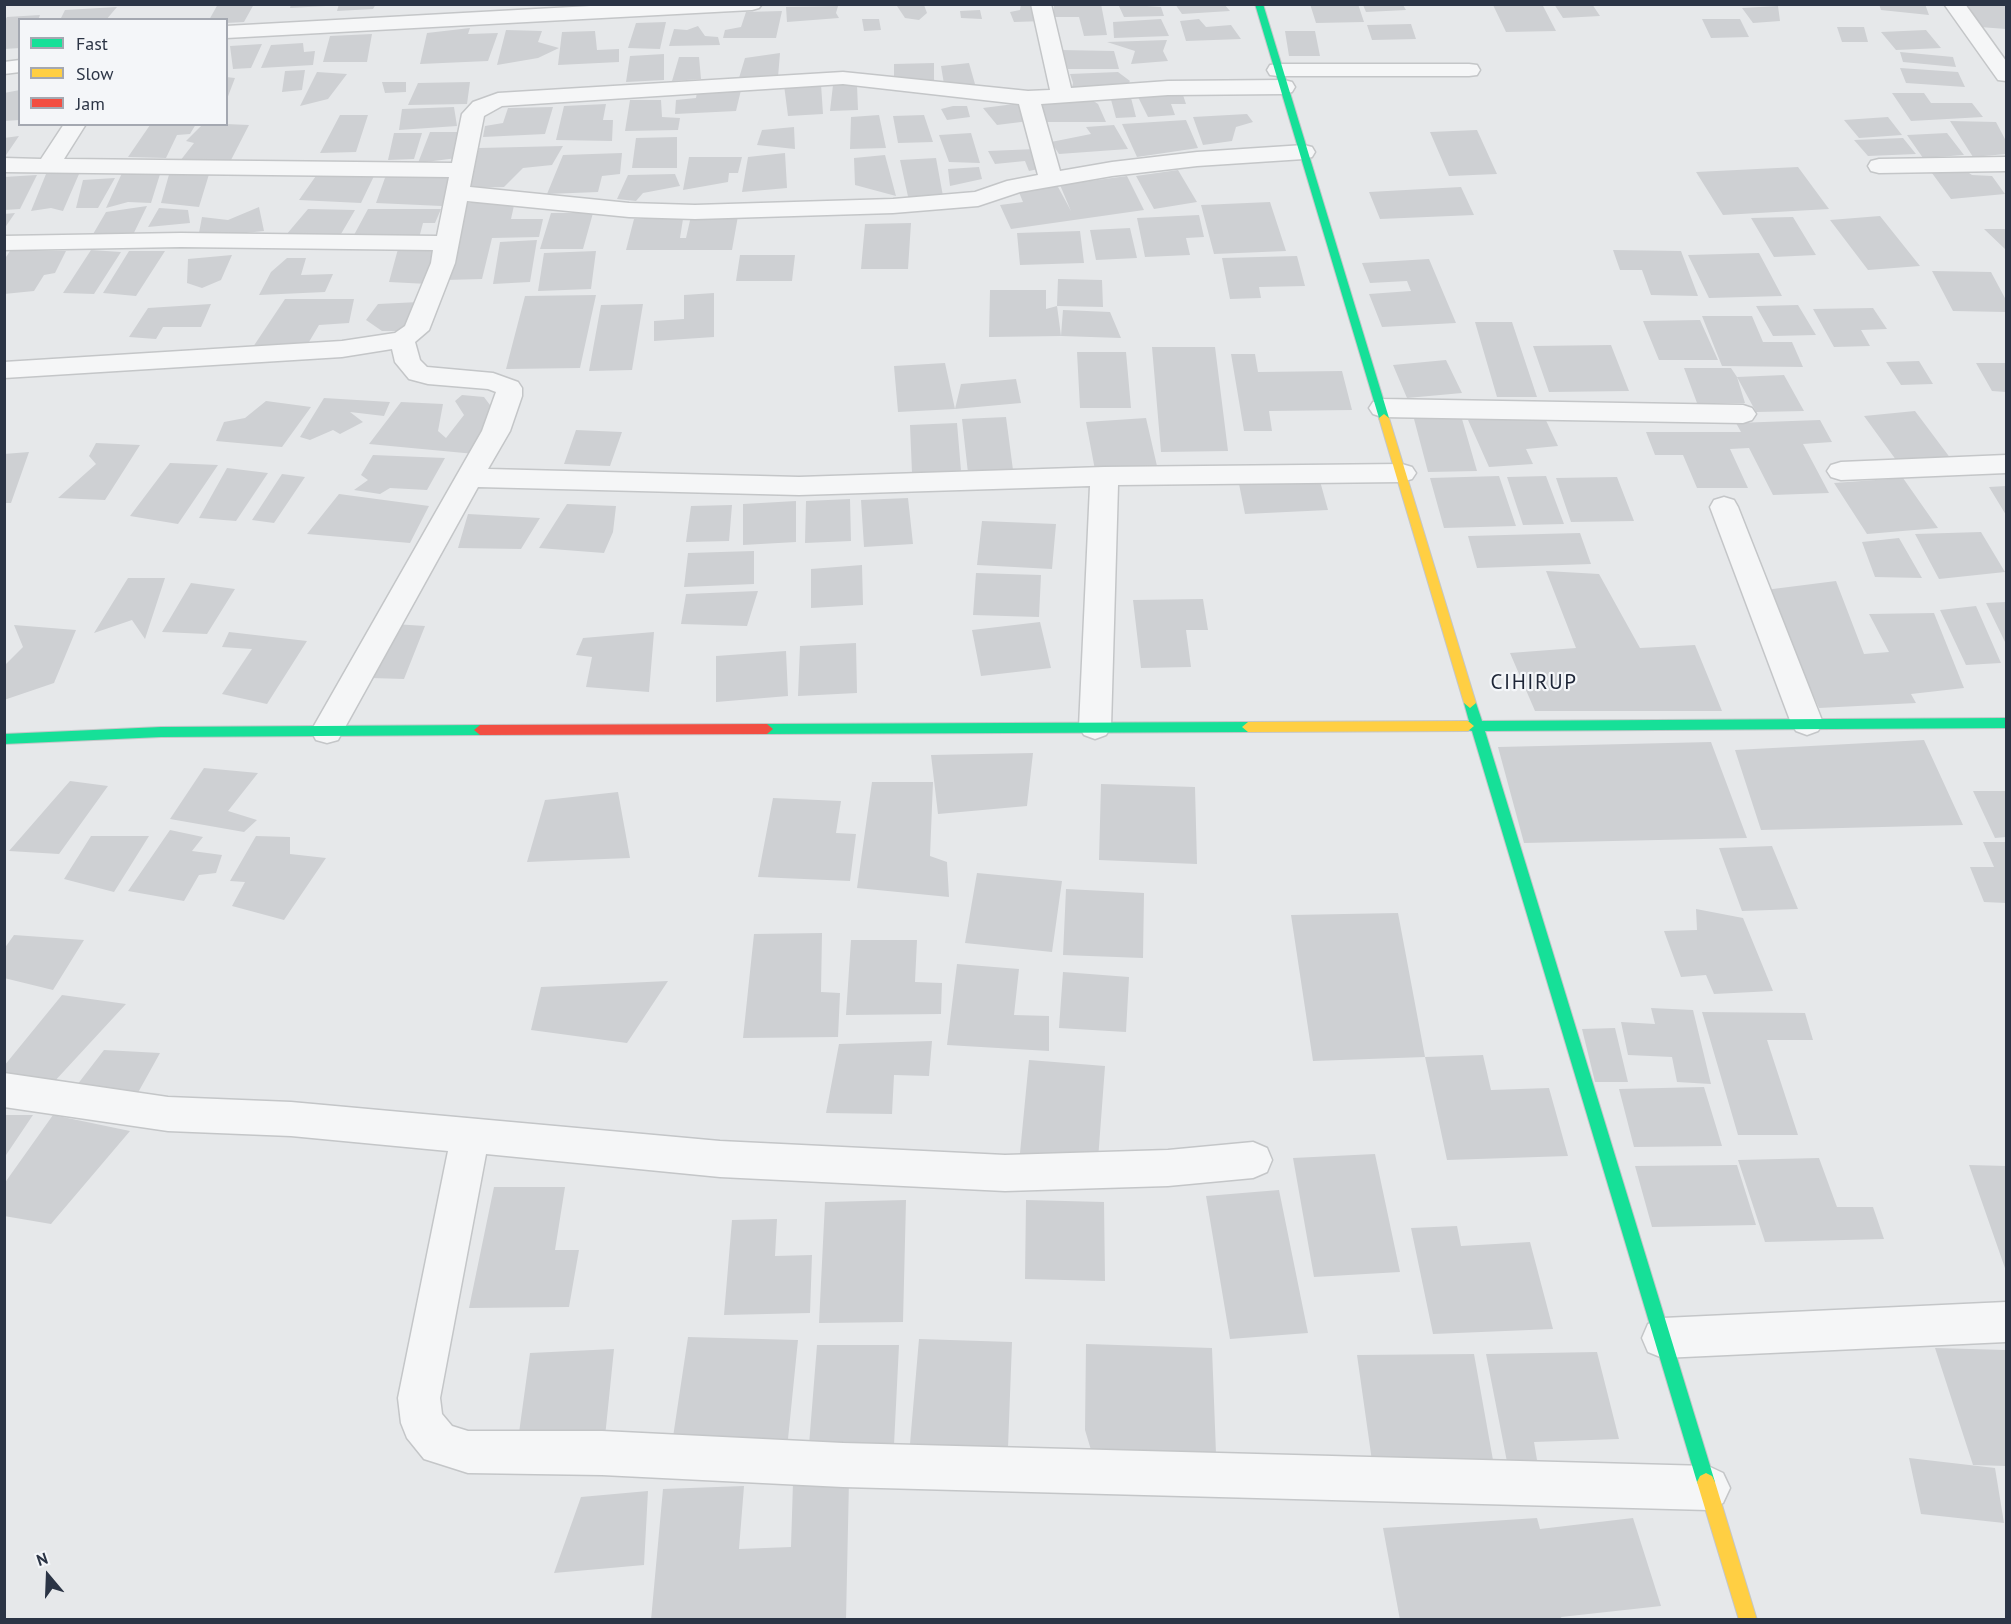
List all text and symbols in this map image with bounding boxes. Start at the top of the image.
legend [18,18,228,126]
text: Fast [76,32,108,55]
text: Slow [76,62,114,85]
text: Jam [76,92,105,115]
district label: CIHIRUP [1491,670,1577,696]
north arrow [18,1546,78,1606]
text: N [34,1548,50,1570]

